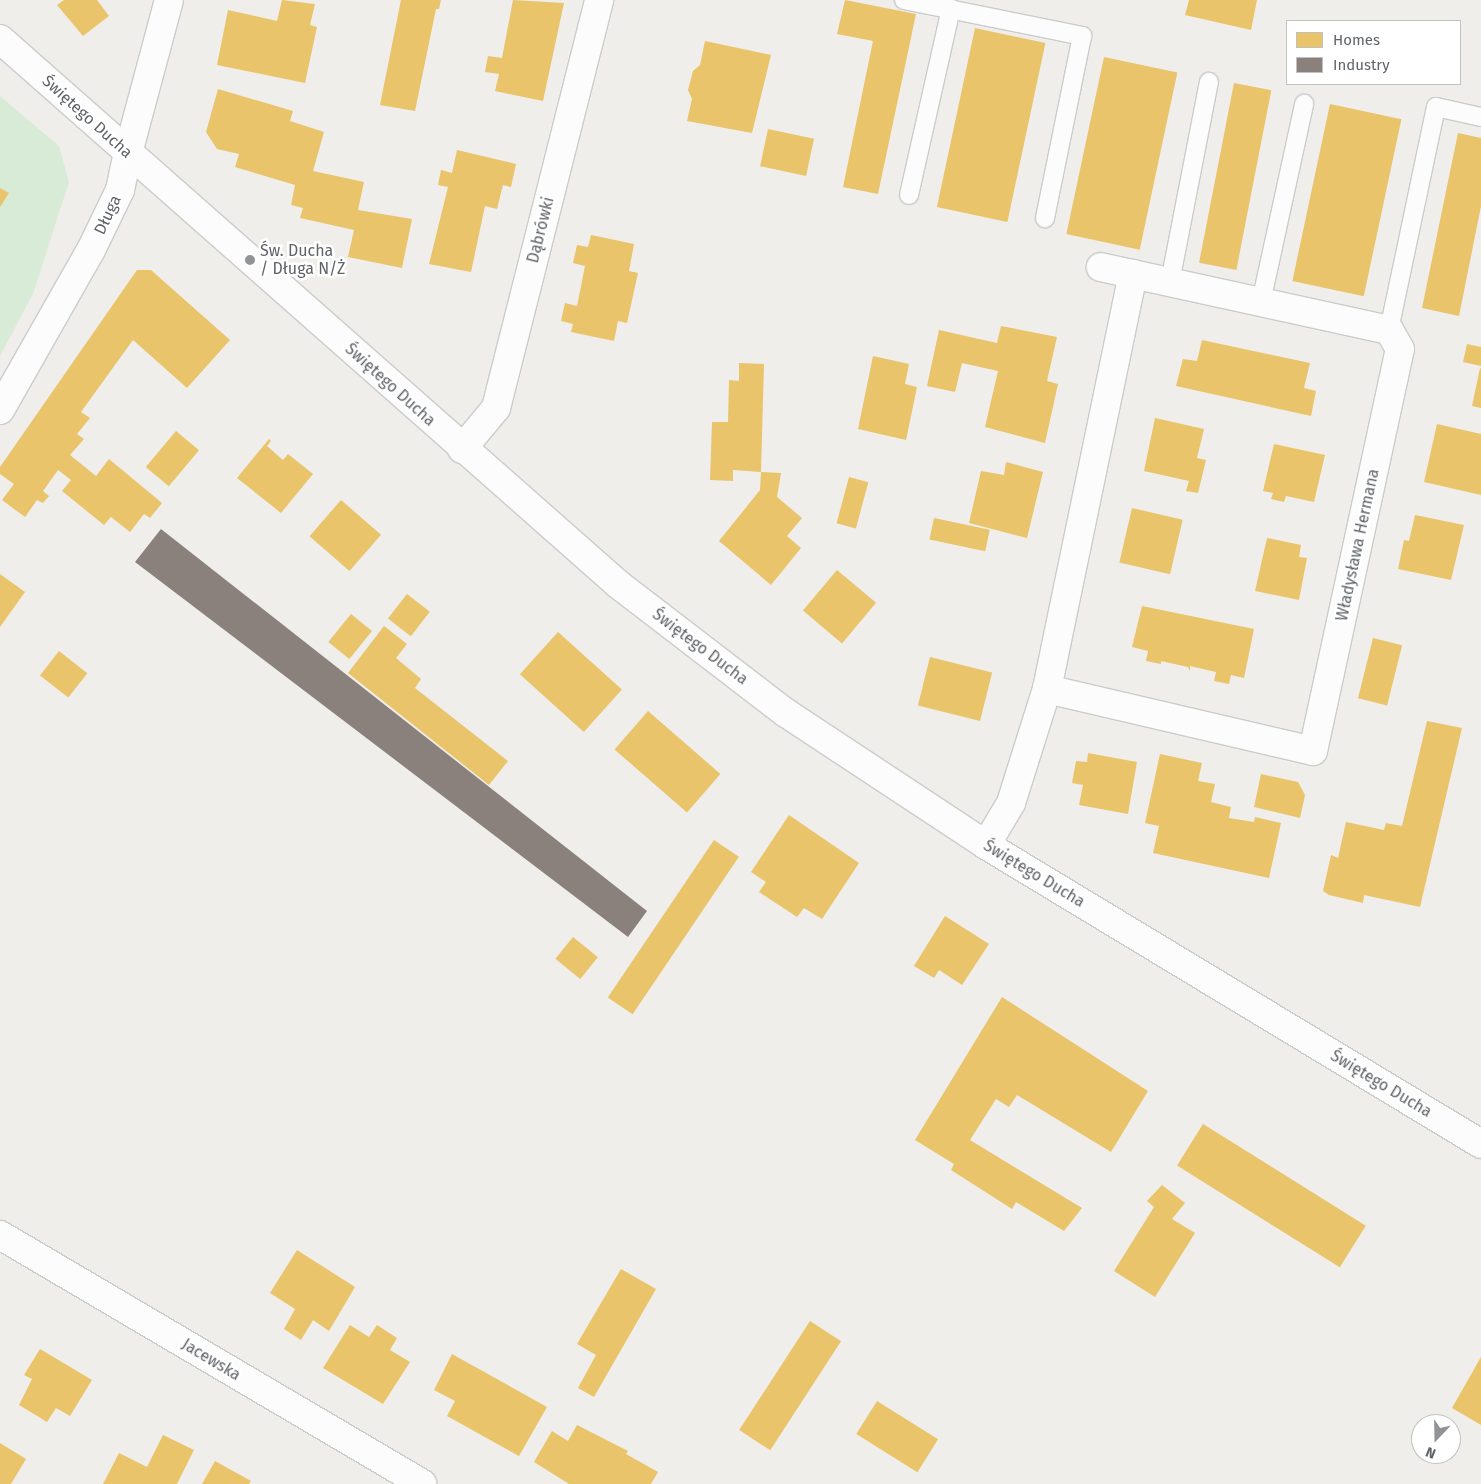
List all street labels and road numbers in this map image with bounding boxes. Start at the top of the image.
street label: Świętego Ducha [38,72,136,162]
street label: Długa [91,192,125,238]
street label: Dąbrówki [524,195,558,265]
street label: Świętego Ducha [341,340,439,430]
street label: Władysława Hermana [1332,467,1384,623]
street label: Świętego Ducha [648,605,752,689]
street label: Świętego Ducha [980,836,1088,912]
street label: Świętego Ducha [1327,1046,1435,1122]
street label: Jacewska [178,1335,244,1385]

